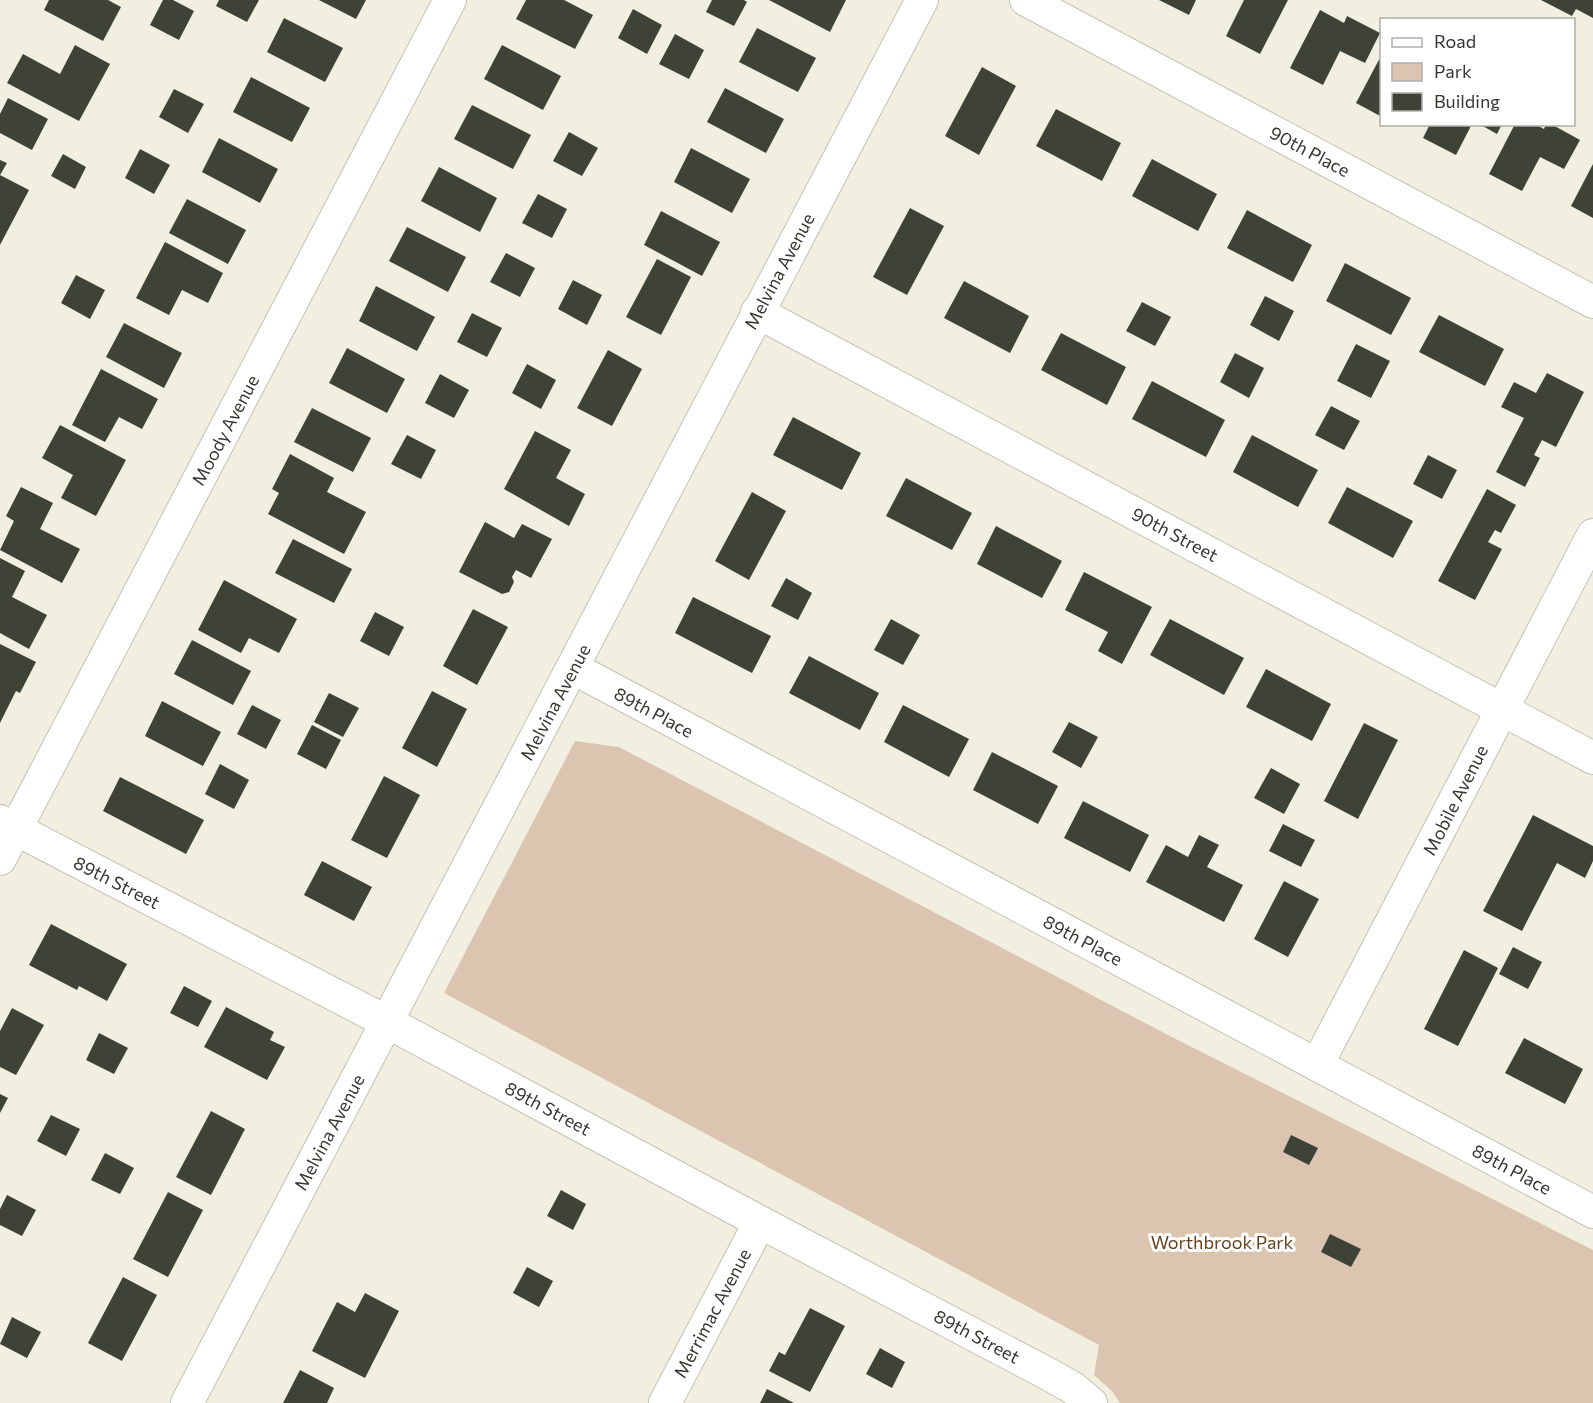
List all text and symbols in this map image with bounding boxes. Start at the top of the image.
legend [1380,18,1575,126]
text: Road [1434,30,1476,52]
text: Park [1434,60,1472,82]
text: Building [1434,90,1500,112]
street label: 90th Place [1266,121,1354,181]
street label: Melvina Avenue [739,209,819,333]
street label: Moody Avenue [187,371,263,489]
street label: 90th Street [1128,502,1222,566]
street label: Melvina Avenue [515,640,595,764]
street label: 89th Place [611,682,697,742]
street label: Mobile Avenue [1418,741,1492,859]
street label: 89th Street [70,851,164,913]
street label: 89th Place [1040,910,1126,970]
street label: Melvina Avenue [289,1070,369,1194]
street label: 89th Street [501,1076,595,1140]
street label: 89th Place [1469,1139,1555,1199]
park label: Worthbrook Park [1151,1231,1294,1253]
street label: Merrimac Avenue [669,1245,755,1381]
street label: 89th Street [930,1304,1024,1368]

